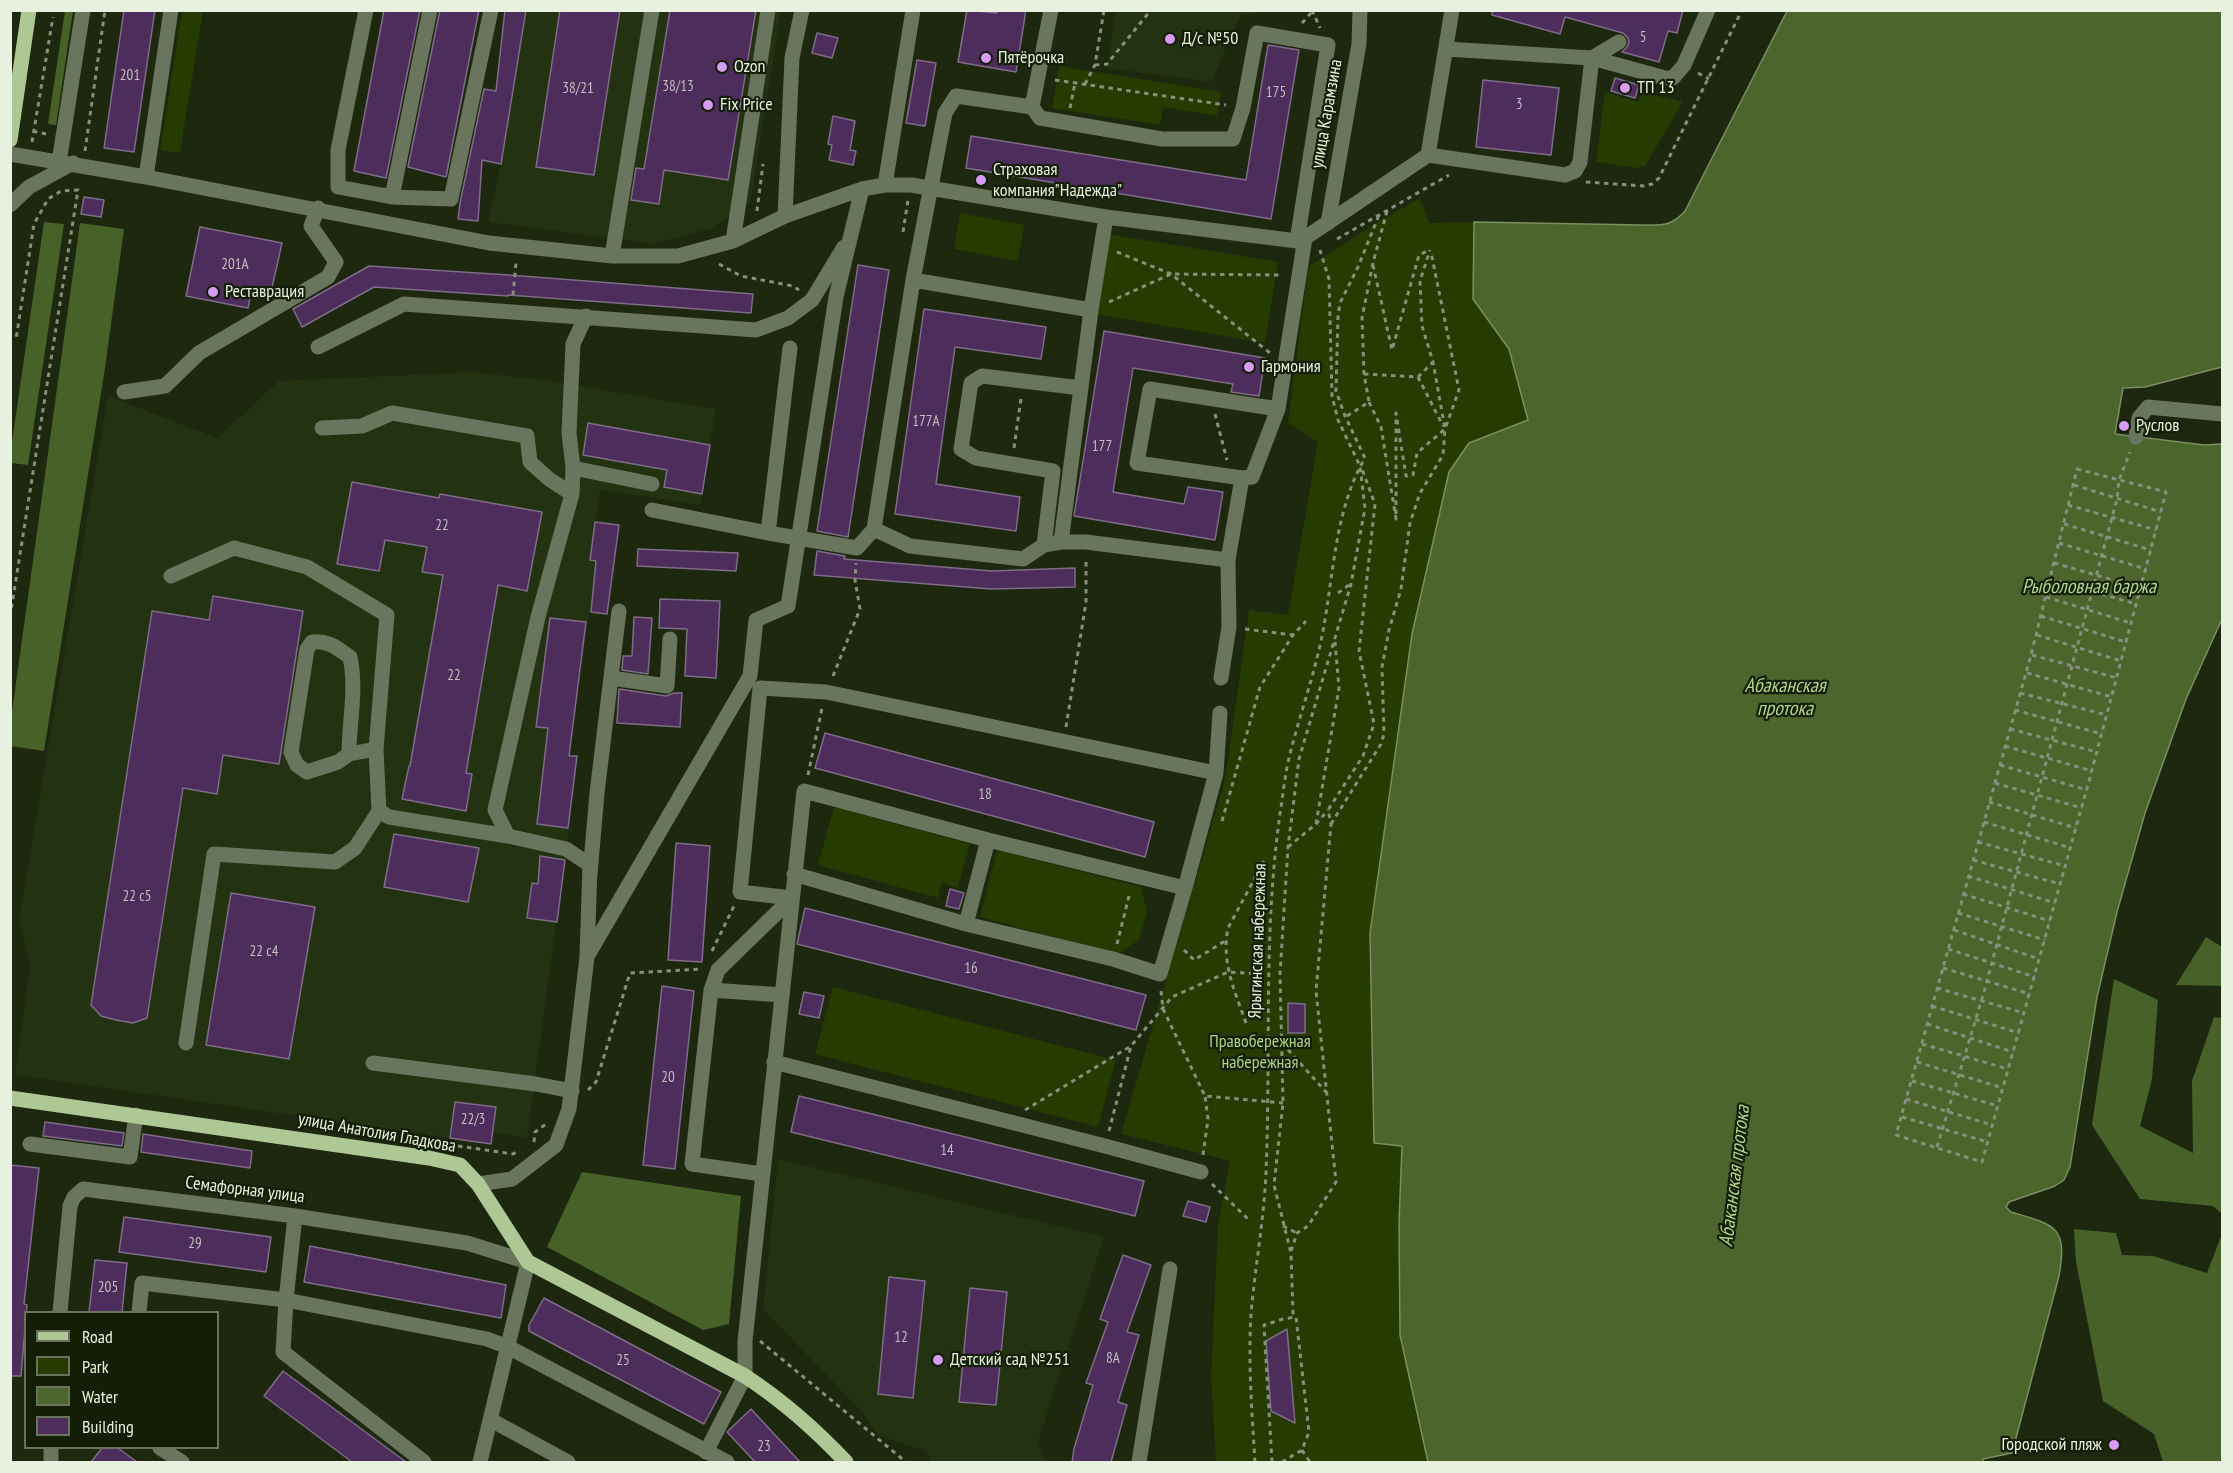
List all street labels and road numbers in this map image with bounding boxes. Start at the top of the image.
street label: улица Карамзина [1307,58,1347,170]
street label: Ярыгинская набережная [1244,863,1272,1019]
street label: улица Анатолия Гладкова [296,1108,458,1158]
street label: Семафорная улица [184,1172,306,1208]

